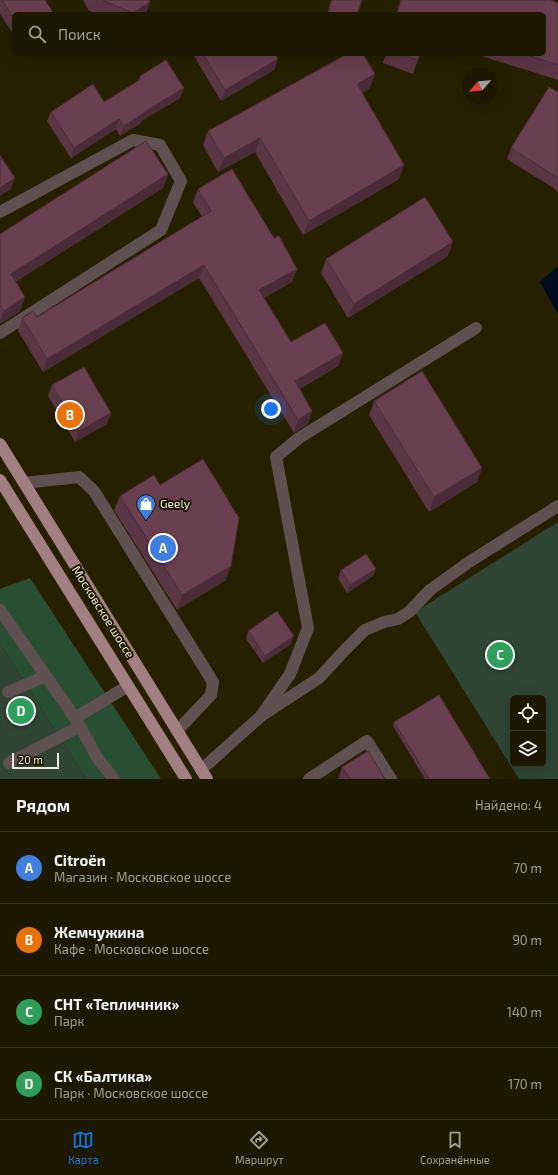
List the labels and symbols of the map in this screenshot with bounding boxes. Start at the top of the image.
north arrow [462,68,498,104]
your location [261,399,281,419]
pin: B [57,400,83,430]
shop icon: Geely [135,493,157,521]
place label: Geely [160,496,191,510]
pin: A [150,533,176,563]
street label: Московское шоссе [70,563,138,660]
pin: C [487,640,513,670]
pin: D [8,696,34,726]
scale bar [12,751,59,770]

